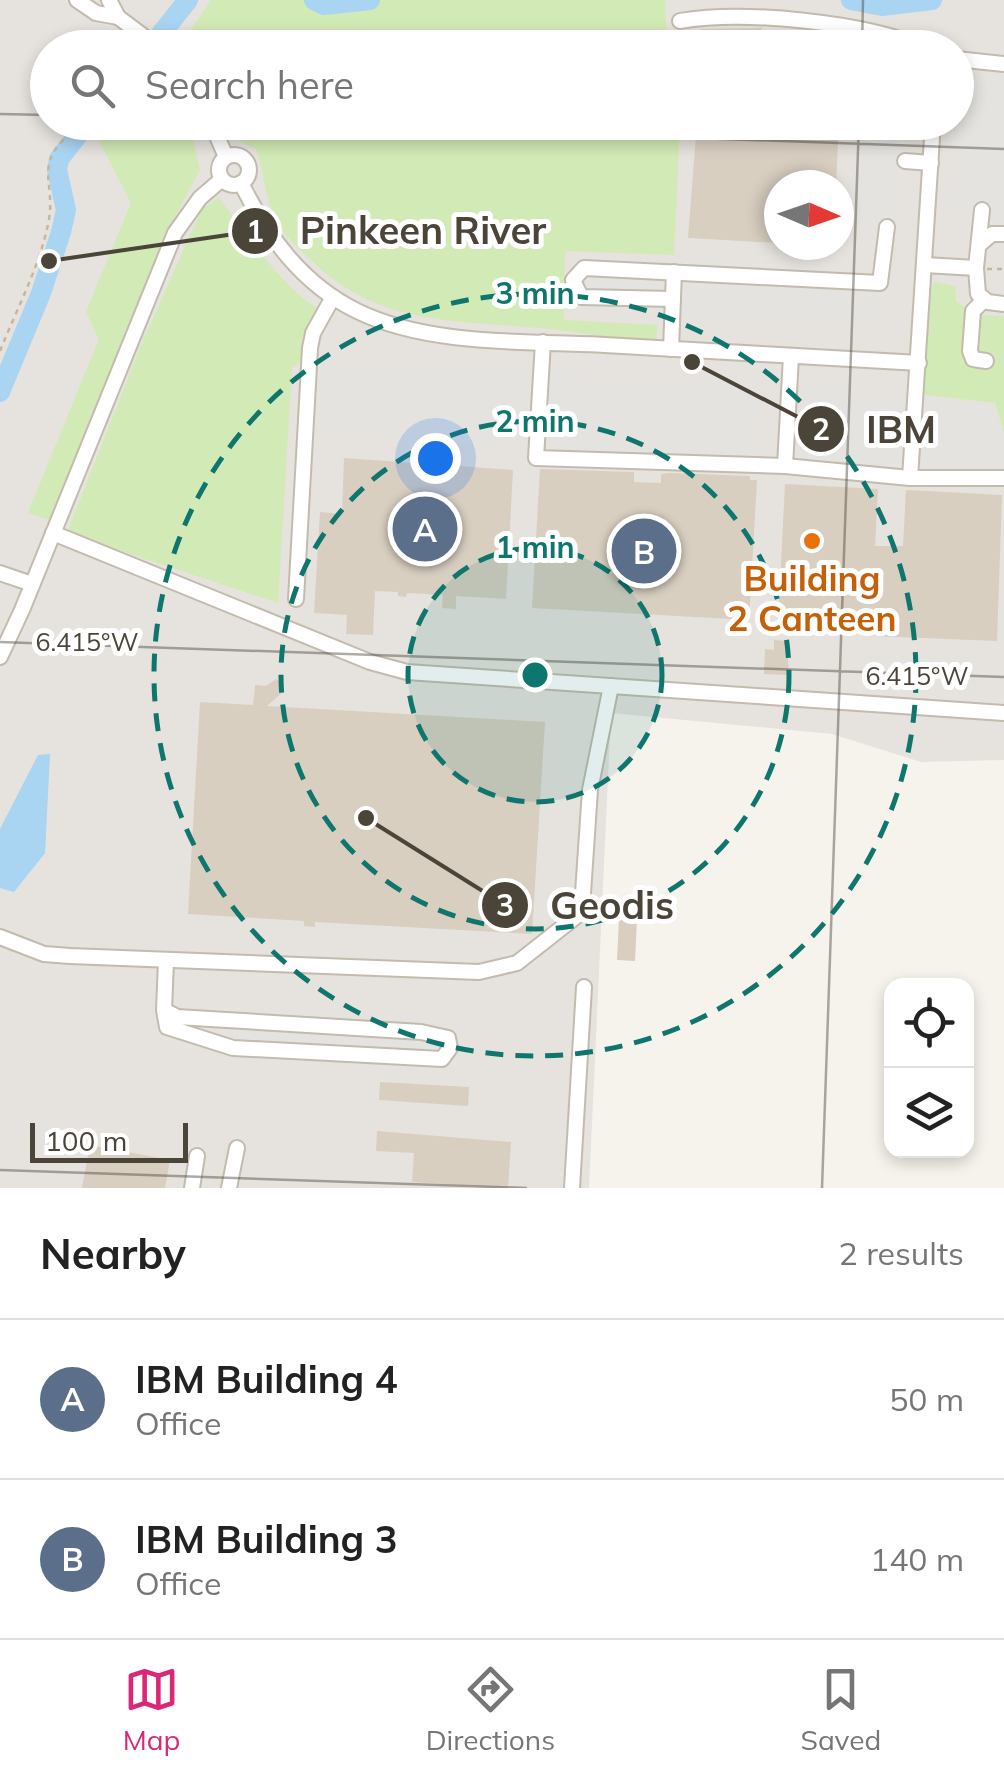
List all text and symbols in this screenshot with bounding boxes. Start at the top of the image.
search box [30,30,974,140]
icon: search [65,58,120,113]
text: Search here [145,61,354,109]
north arrow [764,170,854,260]
callout: Pinkeen River [230,197,566,265]
text: Pinkeen River [300,206,546,254]
text: 1 [246,212,264,250]
text: 3 min [495,274,575,312]
callout: IBM [796,395,956,463]
text: 2 min [495,402,575,440]
text: IBM [866,405,936,453]
text: 2 [812,410,830,448]
your location [410,433,461,484]
pin: A [392,492,458,566]
pin: B [612,514,676,588]
text: 1 min [495,528,575,566]
marker: Building 2 Canteen [801,530,823,552]
place label: Building 2 Canteen [727,556,897,640]
text: 6.415°W [35,626,139,657]
centre of rings [517,657,553,693]
text: 6.415°W [865,660,969,691]
callout: Geodis [480,871,694,939]
text: Geodis [550,881,674,929]
text: 3 [496,886,514,924]
map controls [884,978,974,1158]
button: locate [884,978,974,1068]
button: layers [884,1068,974,1158]
scale bar [30,1118,188,1162]
text: 100 m [45,1123,127,1158]
text: Nearby [40,1227,186,1280]
text: 2 results [839,1233,964,1273]
text: IBM Building 4 [135,1355,397,1403]
text: A [60,1379,85,1419]
text: 50 m [889,1379,964,1419]
text: Office [135,1403,221,1443]
text: IBM Building 3 [135,1515,397,1563]
text: B [61,1539,84,1579]
text: 140 m [870,1539,964,1579]
text: Office [135,1563,221,1603]
tab: Map [123,1662,180,1757]
tab: Directions [426,1662,555,1757]
tab: Saved [800,1662,881,1757]

